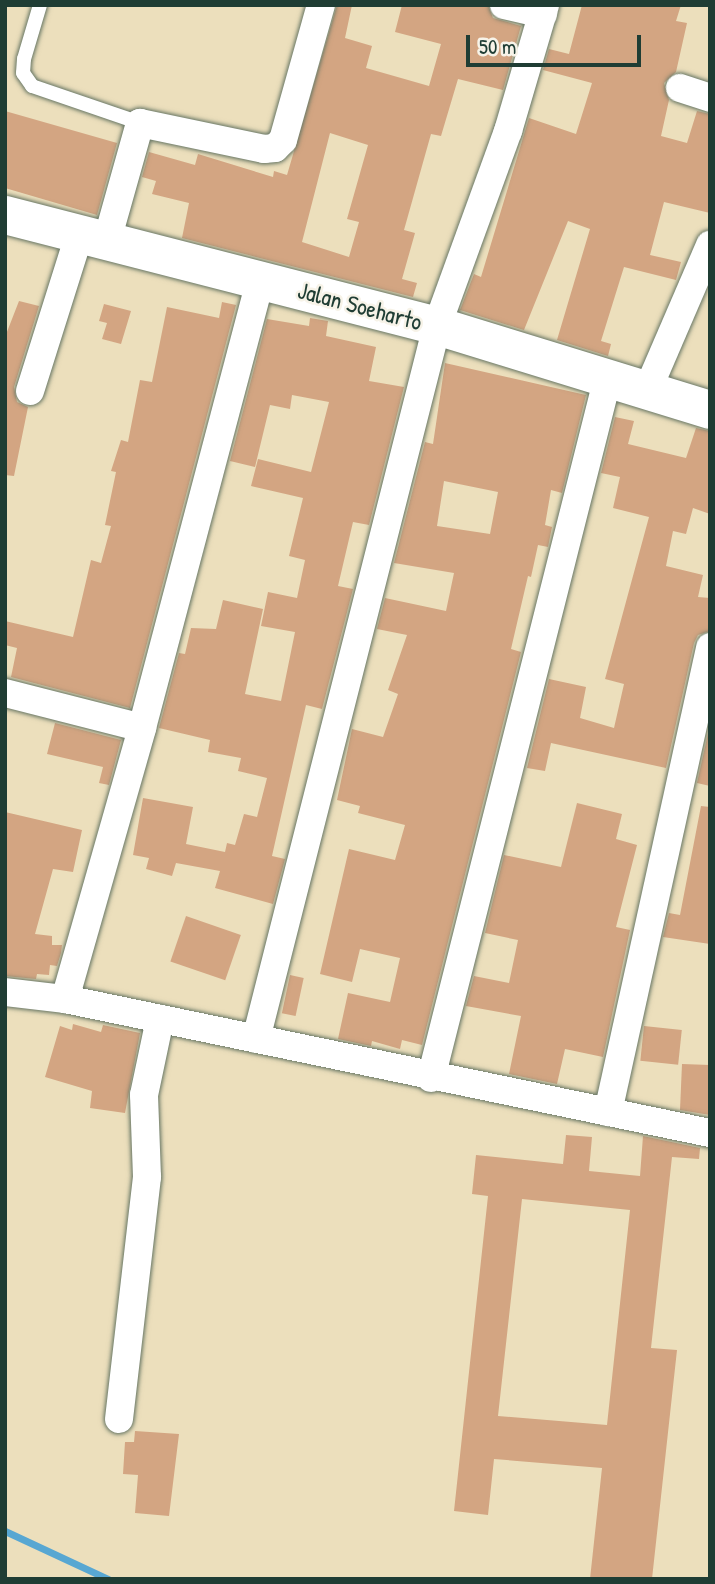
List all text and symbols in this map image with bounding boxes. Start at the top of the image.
scale bar [470,21,645,65]
text: 50 m [479,32,516,61]
street label: Jalan Soeharto [295,276,425,336]

